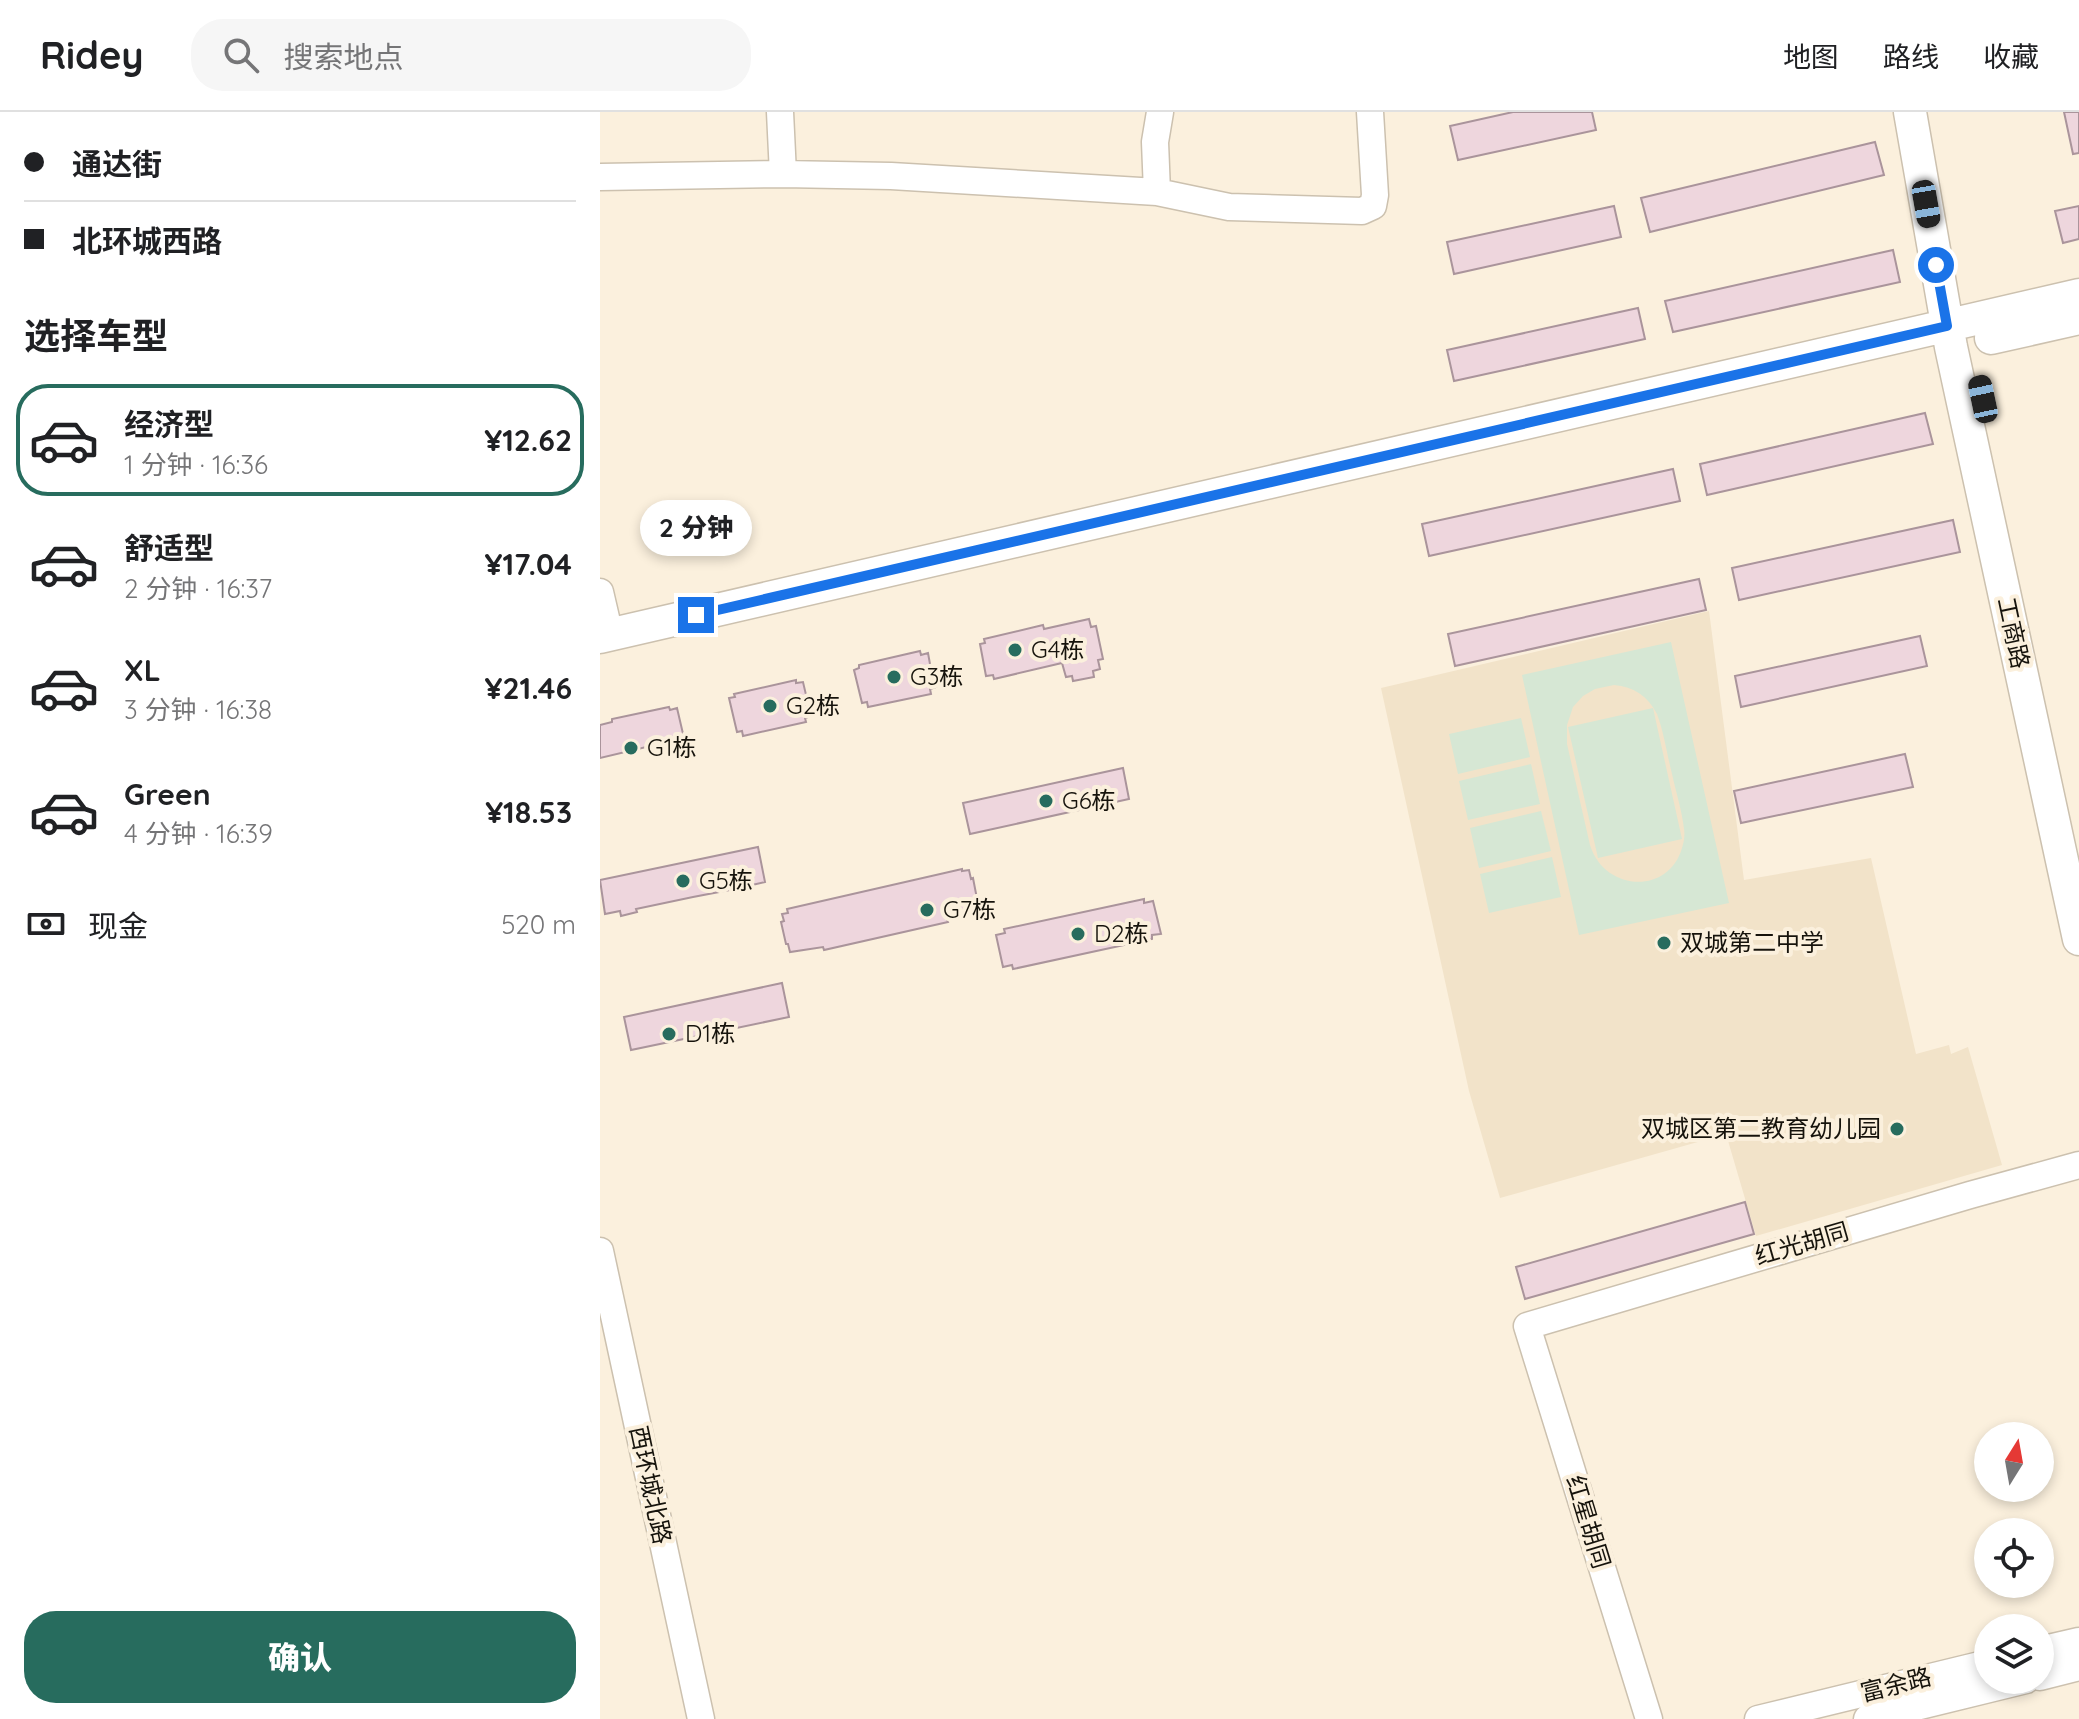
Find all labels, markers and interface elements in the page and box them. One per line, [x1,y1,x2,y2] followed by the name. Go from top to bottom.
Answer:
[191,19,751,91] search box
[40,31,143,79] text: Ridey
[219,33,263,77] icon: search
[283,38,403,76] text: 搜索地点
[1783,39,1839,74] text: 地图
[1883,39,1939,74] text: 路线
[1983,39,2039,74] text: 收藏
[72,145,162,183] text: 通达街
[1910,178,1942,230] car
[72,222,222,260] text: 北环城西路
[1918,247,1954,283] route start
[24,313,168,358] text: 选择车型
[1966,373,2000,425] car
[28,404,100,476] icon: car
[124,405,214,443] text: 经济型
[484,421,572,459] text: ¥12.62
[124,448,268,481] text: 1 分钟 · 16:36
[640,499,752,555] callout: 2 分钟
[659,511,733,544] text: 2 分钟
[28,528,100,600] icon: car
[124,529,214,567] text: 舒适型
[485,545,572,583] text: ¥17.04
[124,572,272,605] text: 2 分钟 · 16:37
[1992,594,2036,671] street label: 工商路
[678,597,714,633] route end
[1031,634,1084,664] place label: G4栋
[1006,641,1024,659] marker: G4栋
[124,651,161,689] text: XL
[28,652,100,724] icon: car
[910,661,963,691] place label: G3栋
[885,668,903,686] marker: G3栋
[485,669,572,707] text: ¥21.46
[786,690,840,720] place label: G2栋
[124,693,272,726] text: 3 分钟 · 16:38
[761,697,779,715] marker: G2栋
[647,732,697,762] place label: G1栋
[622,739,640,757] marker: G1栋
[124,775,211,813] text: Green
[28,776,100,848] icon: car
[1062,785,1116,815] place label: G6栋
[1037,792,1055,810] marker: G6栋
[485,793,572,831] text: ¥18.53
[124,817,273,850] text: 4 分钟 · 16:39
[699,865,753,895] place label: G5栋
[674,872,692,890] marker: G5栋
[943,894,996,924] place label: G7栋
[918,901,936,919] marker: G7栋
[24,902,68,946] icon: cash
[88,907,148,945] text: 现金
[501,908,576,941] text: 520 m
[1094,918,1149,948] place label: D2栋
[1069,925,1087,943] marker: D2栋
[1680,927,1824,957] place label: 双城第二中学
[1655,934,1673,952] marker: 双城第二中学
[685,1018,735,1048] place label: D1栋
[660,1025,678,1043] marker: D1栋
[1641,1113,1881,1143] place label: 双城区第二教育幼儿园
[1888,1120,1906,1138] marker: 双城区第二教育幼儿园
[1751,1215,1852,1271] street label: 红光胡同
[1974,1422,2054,1502] north arrow
[1974,1422,2054,1694] map controls
[624,1423,678,1547] street label: 西环城北路
[1561,1471,1617,1572] street label: 红星胡同
[1974,1518,2054,1598] button: locate
[24,1611,576,1703] button: 确认
[1974,1614,2054,1694] button: layers
[1857,1661,1934,1707] street label: 富余路

